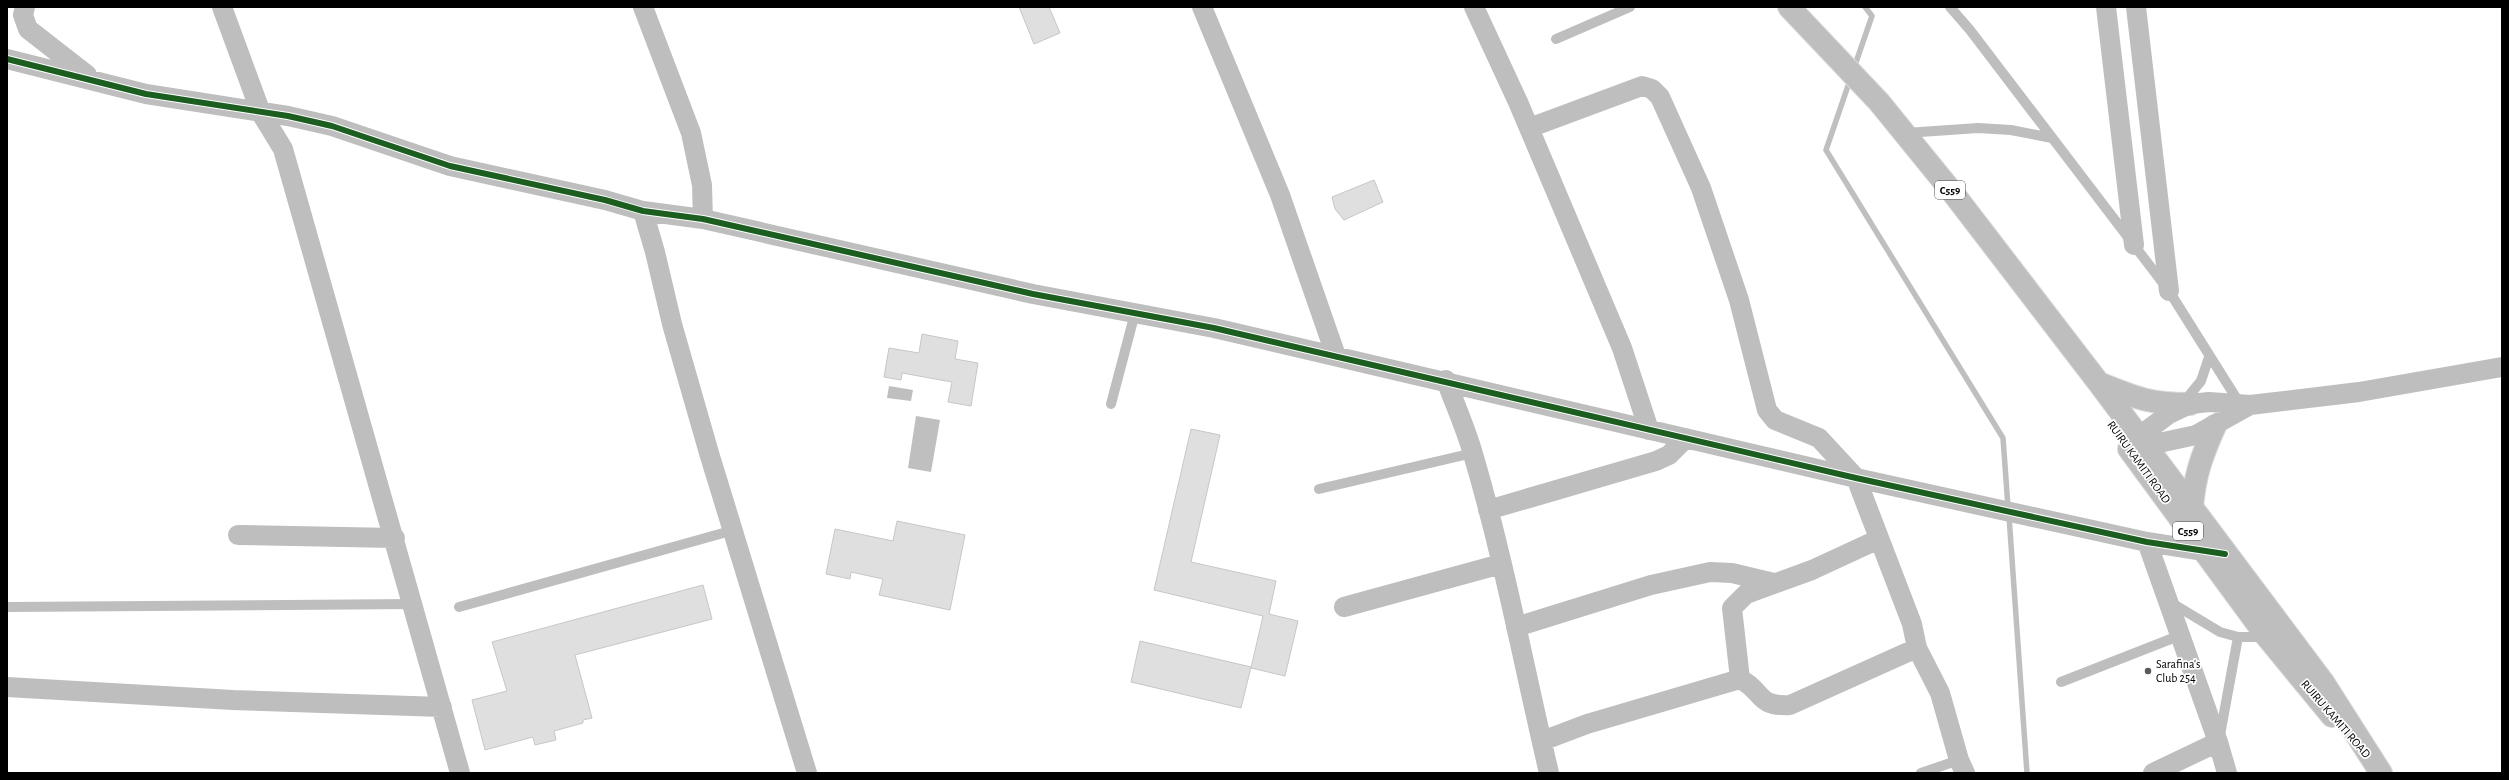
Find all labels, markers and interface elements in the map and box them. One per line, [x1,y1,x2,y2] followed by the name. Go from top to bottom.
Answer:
[1935,181,1965,199] road number: C559
[2105,418,2173,506] street label: RUIRU KAMITI ROAD
[2173,522,2203,540] road number: C559
[2156,658,2201,684] place label: Sarafina's Club 254
[2143,666,2153,676] marker: Sarafina's Club 254
[2299,678,2373,760] street label: RUIRU KAMITI ROAD

